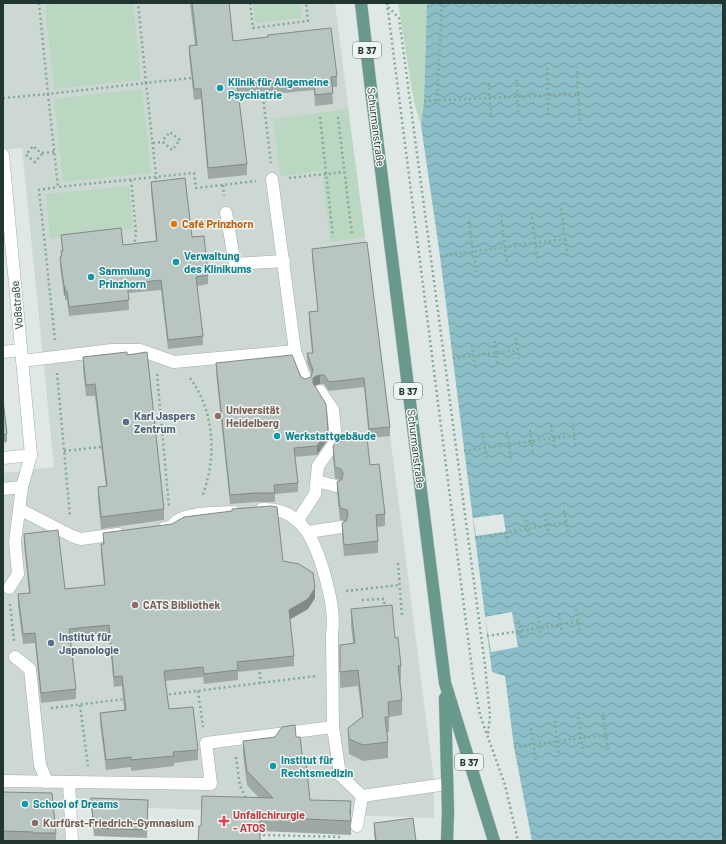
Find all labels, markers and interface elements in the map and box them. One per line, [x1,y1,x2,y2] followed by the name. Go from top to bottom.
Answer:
[353,42,381,58] road number: B 37
[228,75,329,101] place label: Klinik für Allgemeine Psychiatrie
[215,83,225,93] marker: Klinik für Allgemeine Psychiatrie
[365,87,388,167] street label: Schurmanstraße
[182,217,253,230] place label: Café Prinzhorn
[169,219,179,229] marker: Café Prinzhorn
[184,249,252,275] place label: Verwaltung des Klinikums
[171,257,181,267] marker: Verwaltung des Klinikums
[99,264,150,290] place label: Sammlung Prinzhorn
[86,272,96,282] marker: Sammlung Prinzhorn
[8,280,25,330] street label: Voßstraße
[394,383,422,399] road number: B 37
[226,403,280,429] place label: Universität Heidelberg
[134,409,196,435] place label: Karl Jaspers Zentrum
[405,409,428,489] street label: Schurmanstraße
[213,411,223,421] marker: Universität Heidelberg
[121,417,131,427] marker: Karl Jaspers Zentrum
[285,429,376,442] place label: Werkstattgebäude
[272,431,282,441] marker: Werkstattgebäude
[143,598,221,611] place label: CATS Bibliothek
[130,600,140,610] marker: CATS Bibliothek
[59,630,119,656] place label: Institut für Japanologie
[46,638,56,648] marker: Institut für Japanologie
[281,753,353,779] place label: Institut für Rechtsmedizin
[455,754,483,770] road number: B 37
[268,761,278,771] marker: Institut für Rechtsmedizin
[33,797,119,810] place label: School of Dreams
[20,799,30,809] marker: School of Dreams
[233,808,305,834] place label: Unfallchirurgie - ATOS
[218,815,230,827] marker: Unfallchirurgie - ATOS
[43,816,194,829] place label: Kurfürst-Friedrich-Gymnasium
[30,818,40,828] marker: Kurfürst-Friedrich-Gymnasium

